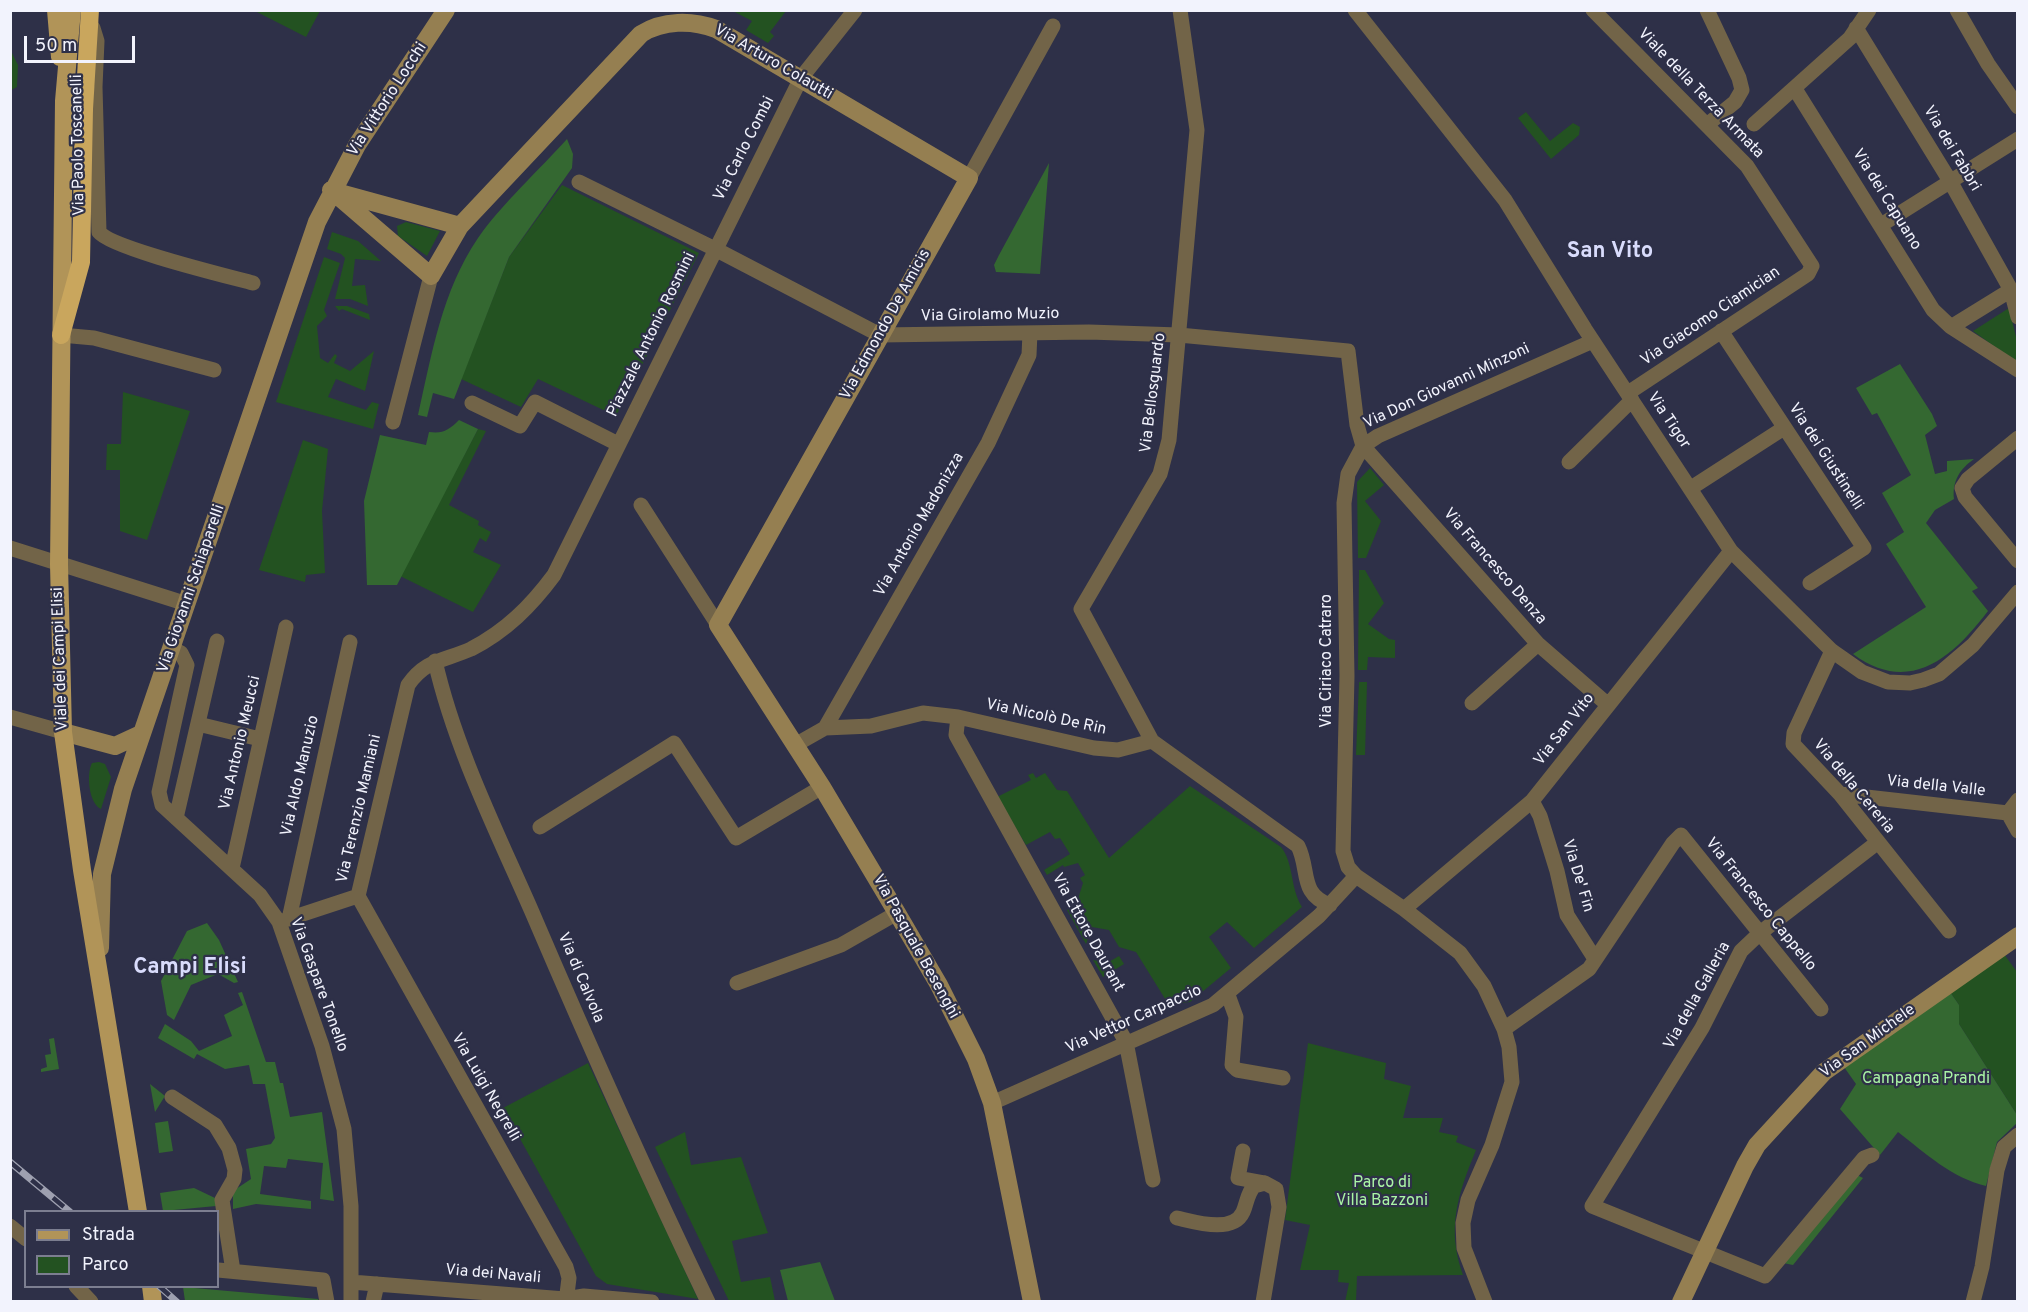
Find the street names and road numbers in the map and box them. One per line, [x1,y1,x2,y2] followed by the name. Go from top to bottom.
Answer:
[710,21,836,105] street label: Via Arturo Colautti
[1633,25,1767,163] street label: Viale della Terza Armata
[344,39,432,161] street label: Via Vittorio Locchi
[68,74,90,216] street label: Via Paolo Toscanelli
[710,94,780,204] street label: Via Carlo Combi
[1918,103,1984,195] street label: Via dei Fabbri
[1847,146,1925,254] street label: Via dei Capuano
[837,246,935,404] street label: Via Edmondo De Amicis
[604,249,700,421] street label: Piazzale Antonio Rosmini
[1638,263,1784,371] street label: Via Giacomo Ciamician
[920,305,1060,327] street label: Via Girolamo Muzio
[1137,332,1171,454] street label: Via Bellosguardo
[1361,340,1533,434] street label: Via Don Giovanni Minzoni
[1642,389,1694,453] street label: Via Tigor
[1783,400,1867,514] street label: Via dei Giustinelli
[871,449,969,601] street label: Via Antonio Madonizza
[154,502,230,676] street label: Via Giovanni Schiaparelli
[1438,505,1550,629] street label: Via Francesco Denza
[49,587,73,731] street label: Viale dei Campi Elisi
[1318,594,1338,728] street label: Via Ciriaco Catraro
[216,674,266,812] street label: Via Antonio Meucci
[1531,690,1599,770] street label: Via San Vito
[984,696,1108,740] street label: Via Nicolò De Rin
[278,714,324,838] street label: Via Aldo Manuzio
[334,733,386,885] street label: Via Terenzio Mamiani
[1808,736,1898,838] street label: Via della Cereria
[1885,772,1987,802] street label: Via della Valle
[1700,834,1820,976] street label: Via Francesco Cappello
[1557,837,1597,915] street label: Via De' Fin
[1047,870,1127,996] street label: Via Ettore Daurant
[867,872,963,1022] street label: Via Pasquale Besenghi
[285,915,351,1055] street label: Via Gaspare Tonello
[552,930,608,1026] street label: Via di Calvola
[1661,939,1735,1053] street label: Via della Galleria
[1063,981,1205,1059] street label: Via Vettor Carpaccio
[1817,1001,1919,1083] street label: Via San Michele
[446,1030,524,1146] street label: Via Luigi Negrelli
[444,1261,542,1289] street label: Via dei Navali

